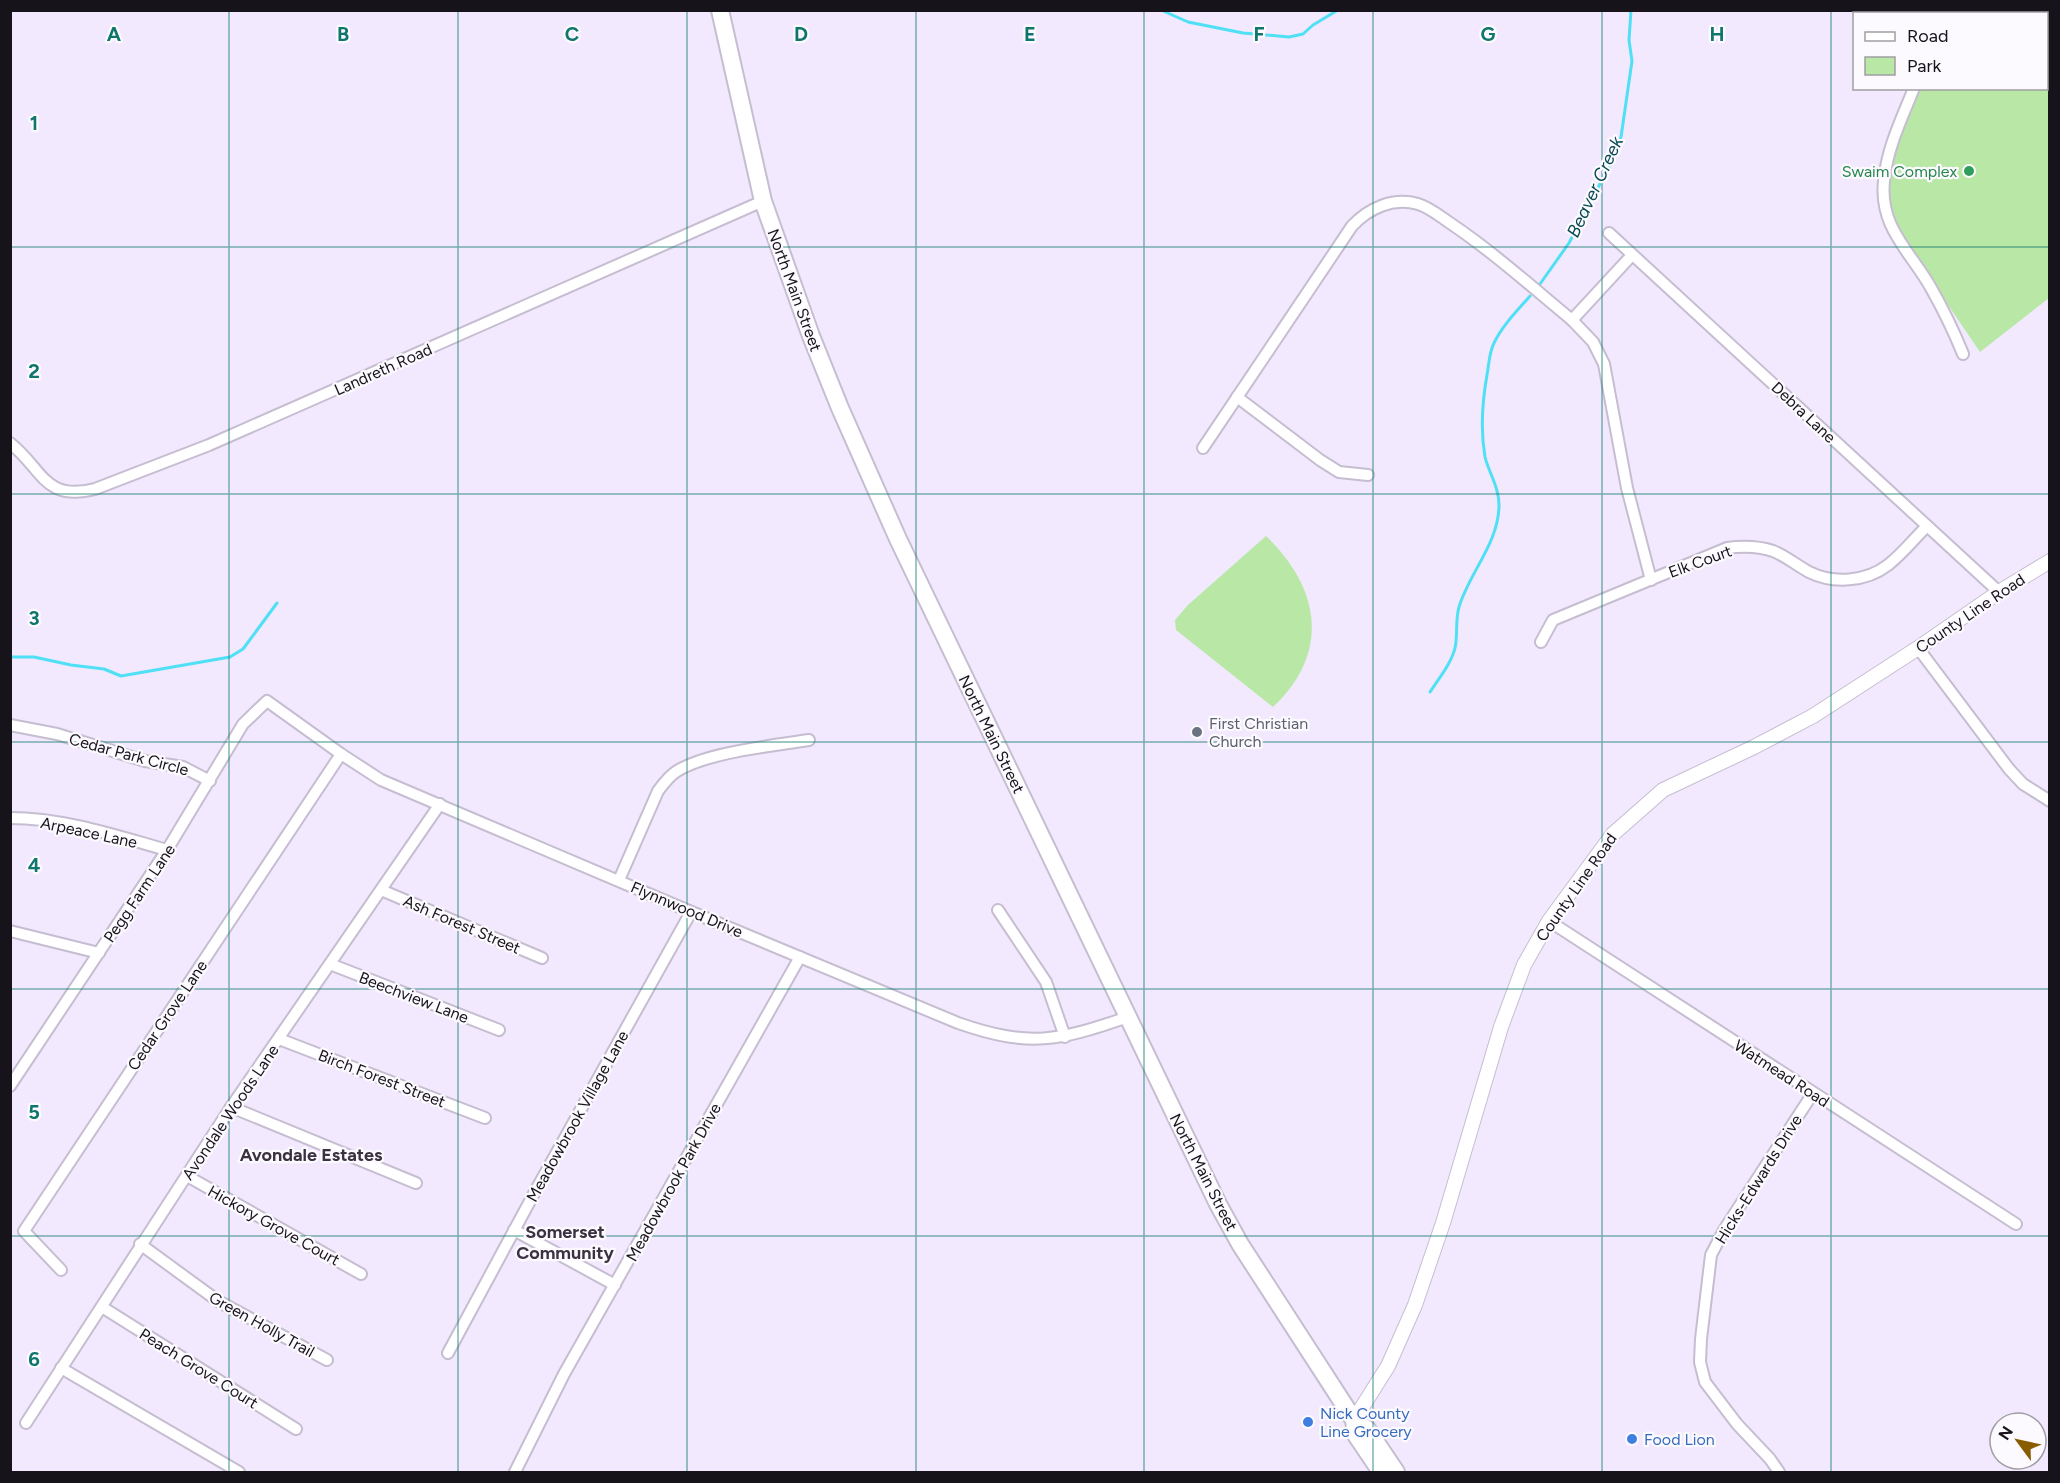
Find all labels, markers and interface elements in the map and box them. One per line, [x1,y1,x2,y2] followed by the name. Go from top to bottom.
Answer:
[1853,12,2048,90] legend
[107,22,122,46] text: A
[337,22,349,46] text: B
[565,22,579,46] text: C
[794,22,808,46] text: D
[1024,22,1036,46] text: E
[1253,22,1265,46] text: F
[1481,22,1496,46] text: G
[1710,22,1725,46] text: H
[1907,25,1948,47] text: Road
[1907,55,1942,77] text: Park
[30,111,38,135] text: 1
[1562,132,1628,241] water label: Beaver Creek
[1842,162,1957,181] place label: Swaim Complex
[1962,164,1976,178] marker: Swaim Complex
[764,226,826,354] street label: North Main Street
[332,339,435,399] street label: Landreth Road
[28,359,40,383] text: 2
[1768,378,1840,447] street label: Debra Lane
[1666,541,1734,582] street label: Elk Court
[1912,570,2028,657] street label: County Line Road
[28,606,40,630] text: 3
[955,672,1028,796] street label: North Main Street
[1209,714,1308,751] place label: First Christian Church
[1190,725,1204,739] marker: First Christian Church
[67,729,191,780] street label: Cedar Park Circle
[39,813,139,852] street label: Arpeace Lane
[1532,830,1621,945] street label: County Line Road
[100,840,179,946] street label: Pegg Farm Lane
[28,853,41,877] text: 4
[628,877,746,942] street label: Flynnwood Drive
[400,891,523,958] street label: Ash Forest Street
[124,956,211,1074] street label: Cedar Grove Lane
[356,968,472,1027] street label: Beechview Lane
[522,1027,633,1205] street label: Meadowbrook Village Lane
[1731,1036,1833,1111] street label: Watmead Road
[178,1041,283,1183] street label: Avondale Woods Lane
[316,1045,448,1111] street label: Birch Forest Street
[28,1100,40,1124] text: 5
[622,1100,725,1265] street label: Meadowbrook Park Drive
[1166,1110,1241,1234] street label: North Main Street
[1711,1111,1806,1247] street label: Hicks-Edwards Drive
[240,1144,383,1166] district label: Avondale Estates
[205,1181,343,1270] street label: Hickory Grove Court
[516,1221,614,1264] district label: Somerset Community
[206,1288,318,1361] street label: Green Holly Trail
[136,1324,262,1413] street label: Peach Grove Court
[28,1347,40,1371] text: 6
[1320,1404,1412,1441] place label: Nick County Line Grocery
[1988,1411,2048,1471] north arrow
[1301,1415,1315,1429] marker: Nick County Line Grocery
[1995,1423,2017,1443] text: N
[1644,1430,1715,1449] place label: Food Lion
[1625,1432,1639,1446] marker: Food Lion

